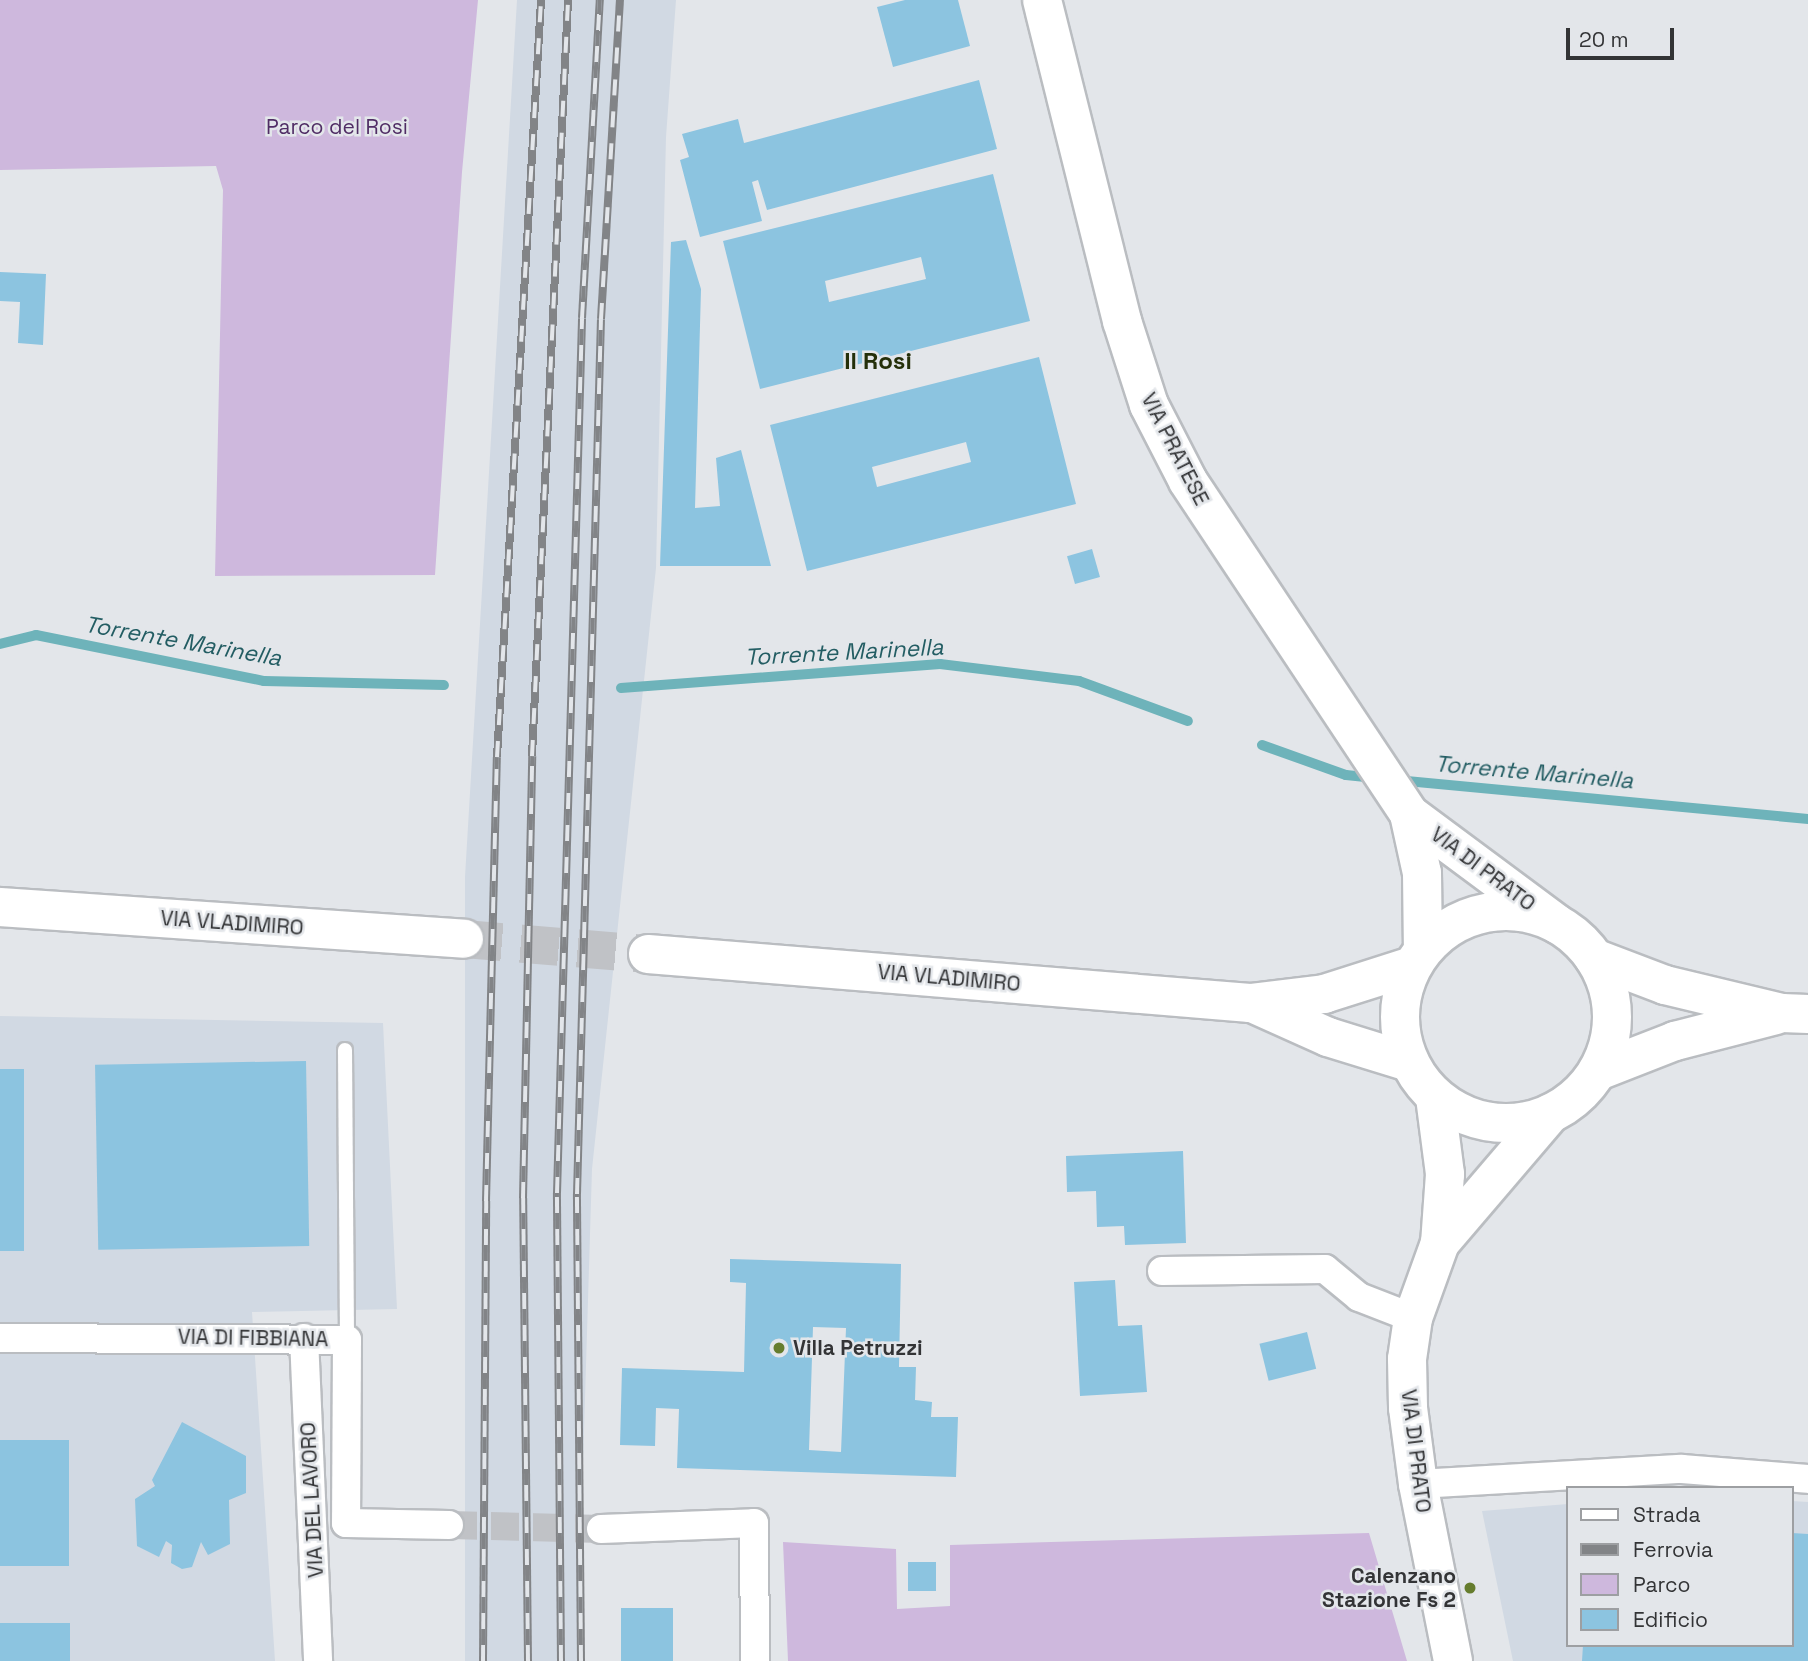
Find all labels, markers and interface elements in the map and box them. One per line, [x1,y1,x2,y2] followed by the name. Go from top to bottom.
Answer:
[1570,14,1678,58] scale bar
[1579,26,1629,53] text: 20 m
[266,114,408,140] park label: Parco del Rosi
[844,347,912,375] district label: Il Rosi
[1136,388,1214,510] street label: VIA PRATESE
[83,610,283,672] water label: Torrente Marinella
[744,633,944,671] water label: Torrente Marinella
[1434,750,1634,794] water label: Torrente Marinella
[1426,821,1540,917] street label: VIA DI PRATO
[159,905,305,941] street label: VIA VLADIMIRO
[876,959,1022,997] street label: VIA VLADIMIRO
[177,1324,329,1352] street label: VIA DI FIBBIANA
[793,1335,923,1361] place label: Villa Petruzzi
[771,1340,787,1356] marker: Villa Petruzzi
[1396,1388,1436,1514] street label: VIA DI PRATO
[295,1421,329,1579] street label: VIA DEL LAVORO
[1566,1486,1794,1647] legend
[1633,1501,1700,1528] text: Strada
[1633,1536,1713,1563] text: Ferrovia
[1322,1563,1456,1613] place label: Calenzano Stazione Fs 2
[1633,1571,1691,1598] text: Parco
[1462,1580,1478,1596] marker: Calenzano Stazione Fs 2
[1633,1606,1708,1633] text: Edificio

